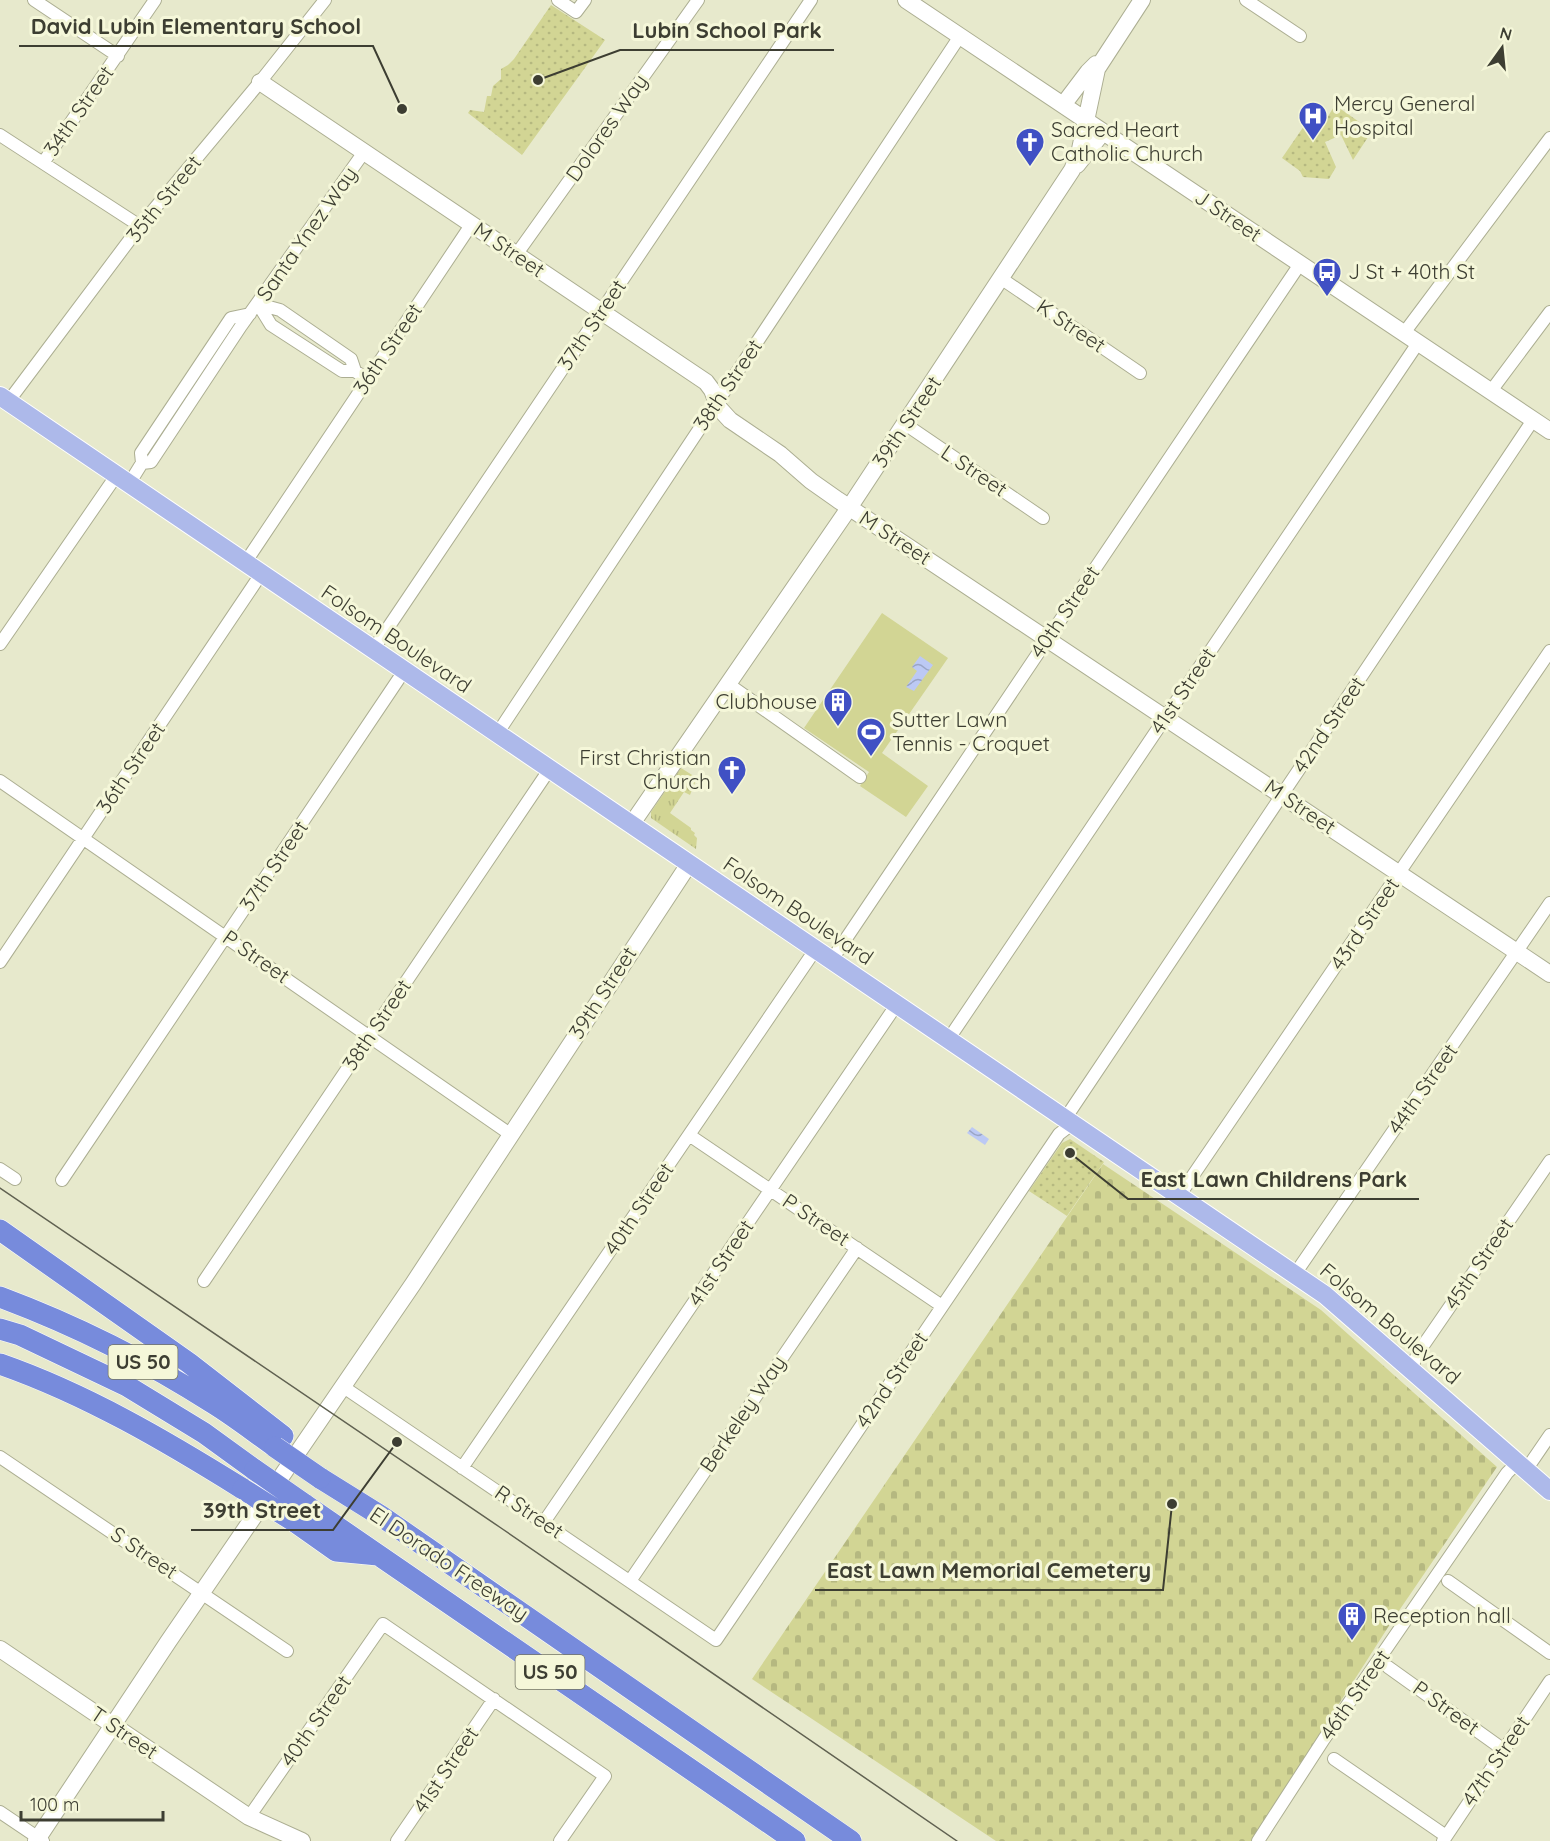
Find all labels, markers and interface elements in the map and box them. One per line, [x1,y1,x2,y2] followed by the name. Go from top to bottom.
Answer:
[19,6,373,46] callout: David Lubin Elementary School
[620,10,834,50] callout: Lubin School Park
[31,12,361,40] text: David Lubin Elementary School
[632,16,822,44] text: Lubin School Park
[1472,18,1532,78] north arrow
[1498,22,1514,45] text: N
[38,60,119,161] street label: 34th Street
[560,69,653,186] street label: Dolores Way
[1334,90,1475,140] place label: Mercy General Hospital
[1297,100,1329,142] hospital icon: Mercy General Hospital
[1051,116,1203,166] place label: Sacred Heart Catholic Church
[1014,126,1046,168] church icon: Sacred Heart Catholic Church
[120,150,206,247] street label: 35th Street
[250,161,362,306] street label: Santa Ynez Way
[1190,183,1267,247] street label: J Street
[469,216,550,282] street label: M Street
[1311,256,1343,298] bus stop icon: J St + 40th St
[1348,258,1475,284] place label: J St + 40th St
[551,274,631,375] street label: 37th Street
[1032,293,1111,358] street label: K Street
[347,298,427,399] street label: 36th Street
[687,334,767,435] street label: 38th Street
[866,371,946,472] street label: 39th Street
[936,439,1013,502] street label: L Street
[855,504,936,570] street label: M Street
[1024,560,1105,663] street label: 40th Street
[317,578,476,698] street label: Folsom Boulevard
[1144,642,1221,739] street label: 41st Street
[1286,671,1370,778] street label: 42nd Street
[822,686,854,728] building icon: Clubhouse
[716,688,817,714] place label: Clubhouse
[892,706,1050,756] place label: Sutter Lawn Tennis - Croquet
[855,716,887,758] sports icon: Sutter Lawn Tennis - Croquet
[90,717,170,818] street label: 36th Street
[579,744,711,794] place label: First Christian Church
[716,754,748,796] church icon: First Christian Church
[1260,773,1341,839] street label: M Street
[233,815,313,916] street label: 37th Street
[719,850,878,970] street label: Folsom Boulevard
[1324,872,1404,974] street label: 43rd Street
[218,924,295,989] street label: P Street
[563,941,642,1044] street label: 39th Street
[336,974,416,1075] street label: 38th Street
[1382,1038,1463,1139] street label: 44th Street
[598,1157,679,1260] street label: 40th Street
[1128,1159,1419,1199] callout: East Lawn Childrens Park
[1141,1165,1407,1193] text: East Lawn Childrens Park
[778,1187,855,1251] street label: P Street
[1438,1213,1518,1314] street label: 45th Street
[682,1214,759,1311] street label: 41st Street
[1315,1257,1466,1390] street label: Folsom Boulevard
[849,1326,933,1433] street label: 42nd Street
[108,1345,178,1379] road number: US 50
[694,1350,791,1477] street label: Berkeley Way
[490,1479,569,1544] street label: R Street
[191,1490,333,1530] callout: 39th Street
[203,1496,321,1524] text: 39th Street
[365,1500,534,1626] street label: El Dorado Freeway
[106,1520,183,1584] street label: S Street
[815,1550,1163,1590] callout: East Lawn Memorial Cemetery
[827,1556,1151,1584] text: East Lawn Memorial Cemetery
[1336,1600,1368,1642] building icon: Reception hall
[1373,1602,1511,1628] place label: Reception hall
[1314,1644,1395,1745] street label: 46th Street
[516,1655,584,1689] road number: US 50
[274,1670,356,1771] street label: 40th Street
[1408,1674,1485,1740] street label: P Street
[86,1700,163,1764] street label: T Street
[1455,1710,1535,1811] street label: 47th Street
[407,1721,484,1818] street label: 41st Street
[21,1784,164,1822] scale bar
[30,1793,79,1816] text: 100 m

